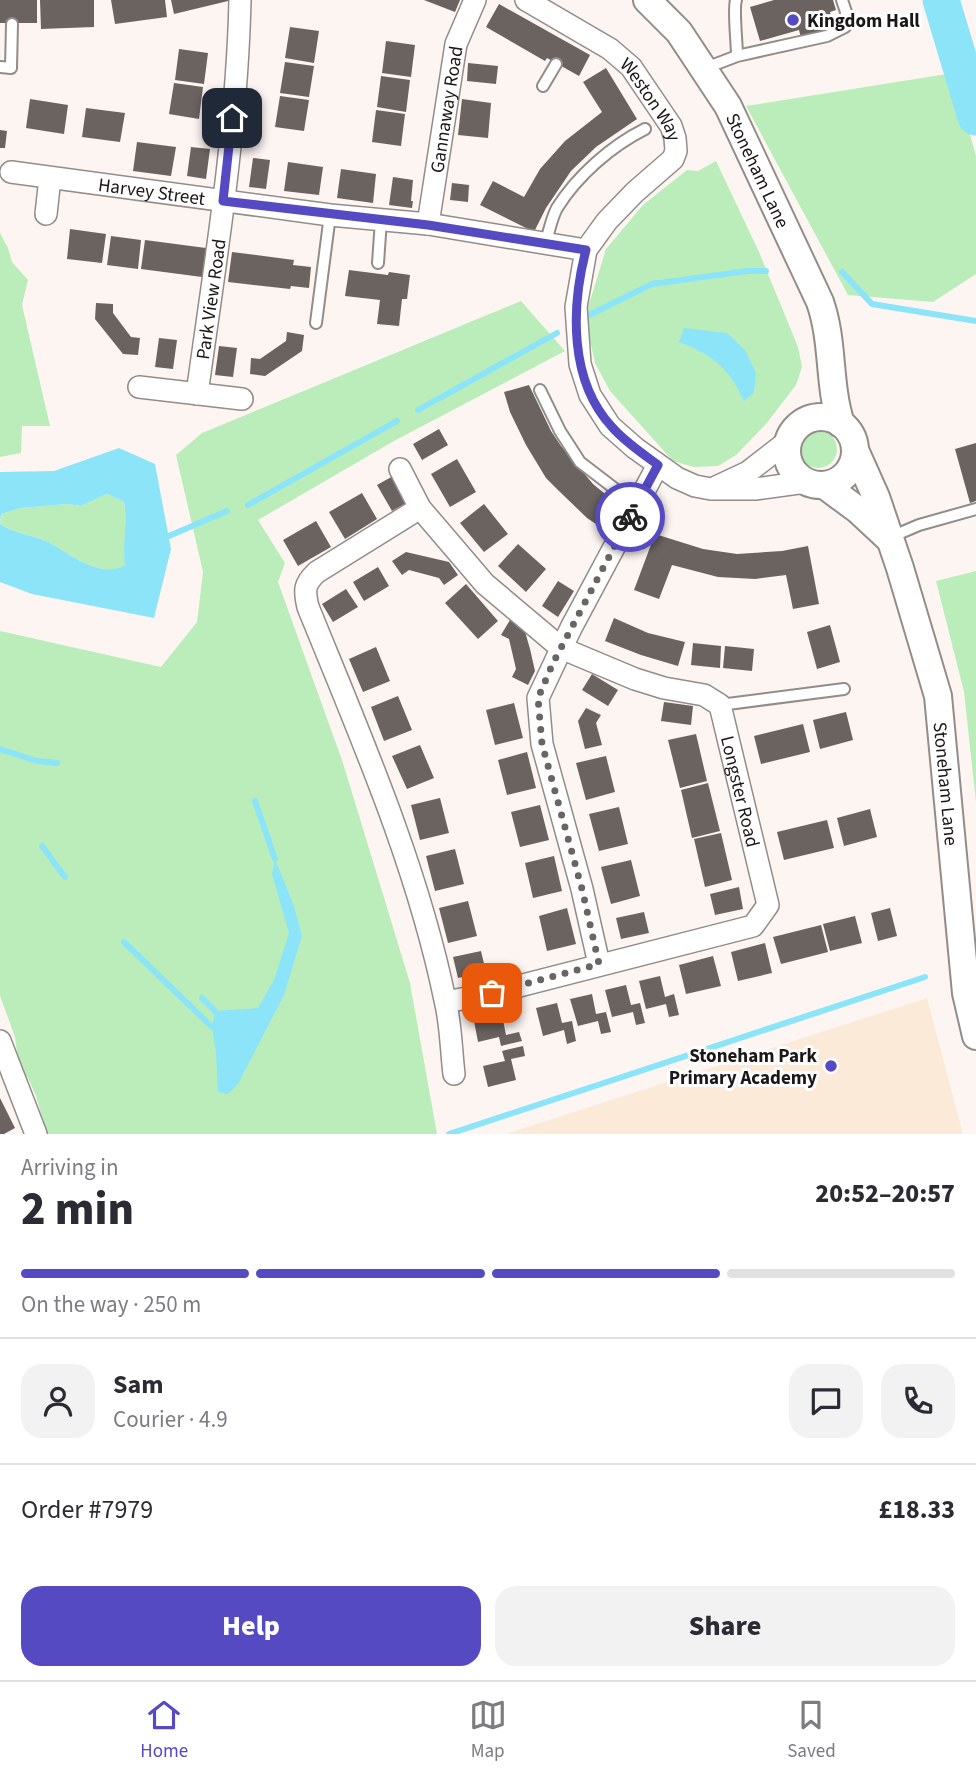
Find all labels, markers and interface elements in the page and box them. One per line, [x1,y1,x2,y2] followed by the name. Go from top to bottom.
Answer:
[807,8,920,35] place label: Kingdom Hall
[785,12,801,28] marker: Kingdom Hall
[424,44,471,175] street label: Gannaway Road
[614,52,687,145] street label: Weston Way
[202,88,262,148] pin
[213,99,251,137] icon: home
[718,109,795,233] street label: Stoneham Lane
[96,172,207,213] street label: Harvey Street
[190,237,234,361] street label: Park View Road
[595,482,665,552] courier
[611,498,649,536] icon: bike
[926,721,964,847] street label: Stoneham Lane
[713,733,766,850] street label: Longster Road
[462,963,522,1023] pin
[473,974,511,1012] icon: bag
[669,1043,818,1092] place label: Stoneham Park Primary Academy
[823,1058,839,1074] marker: Stoneham Park Primary Academy
[21,1151,119,1184] text: Arriving in
[815,1175,955,1212] text: 20:52–20:57
[21,1177,134,1242] text: 2 min
[21,1288,201,1321] text: On the way · 250 m
[21,1364,95,1438] button: person
[789,1364,863,1438] button: chat
[881,1364,955,1438] button: phone
[113,1366,163,1403] text: Sam
[113,1403,228,1436] text: Courier · 4.9
[21,1491,153,1528] text: Order #7979
[879,1491,955,1528] text: £18.33
[21,1586,481,1666] button: Help
[495,1586,955,1666] button: Share
[140,1696,188,1765] tab: Home
[469,1696,507,1765] tab: Map
[787,1696,836,1765] tab: Saved

